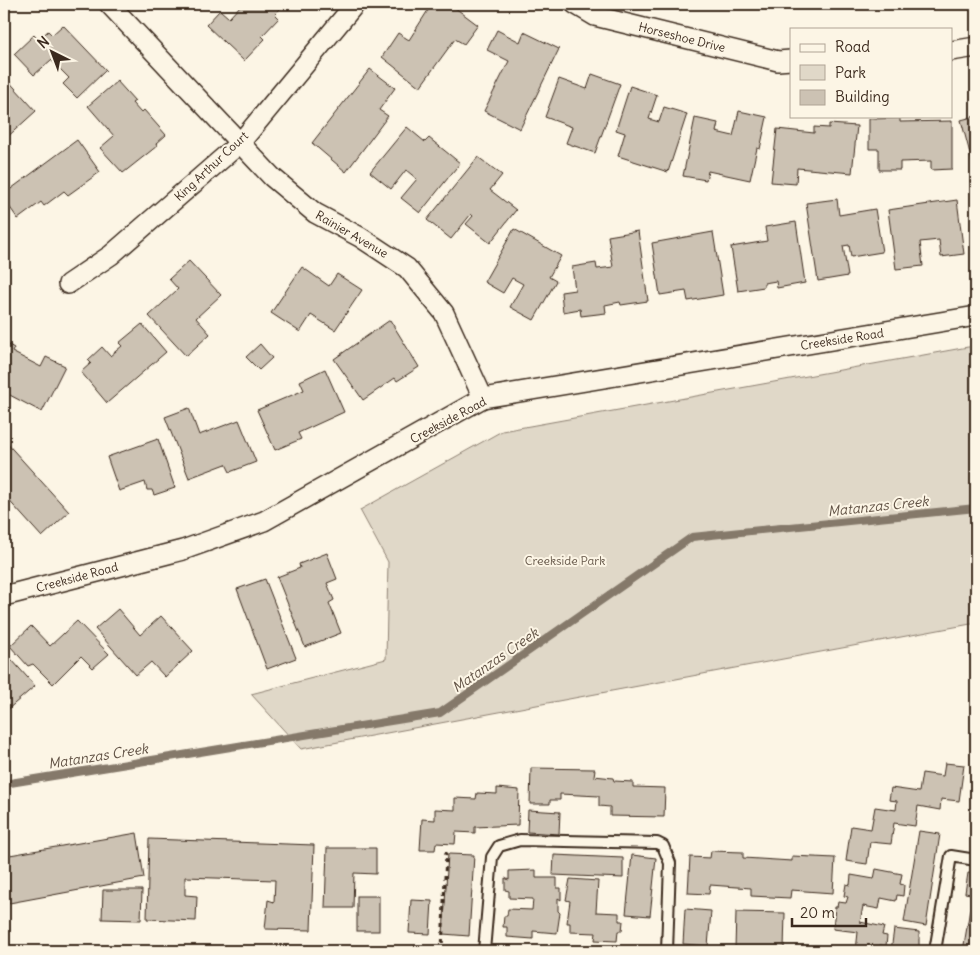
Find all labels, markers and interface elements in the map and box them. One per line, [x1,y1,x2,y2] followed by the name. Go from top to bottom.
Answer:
[637,19,727,55] street label: Horseshoe Drive
[28,28,78,78] north arrow
[790,28,952,118] legend
[34,32,53,52] text: N
[835,37,870,56] text: Road
[835,63,866,82] text: Park
[835,87,890,106] text: Building
[171,128,251,204] street label: King Arthur Court
[313,207,391,261] street label: Rainier Avenue
[799,325,885,353] street label: Creekside Road
[407,394,489,446] street label: Creekside Road
[827,492,930,520] water label: Matanzas Creek
[525,553,605,568] park label: Creekside Park
[34,559,120,595] street label: Creekside Road
[448,623,542,696] water label: Matanzas Creek
[47,739,150,773] water label: Matanzas Creek
[792,895,866,927] scale bar
[800,903,835,922] text: 20 m

